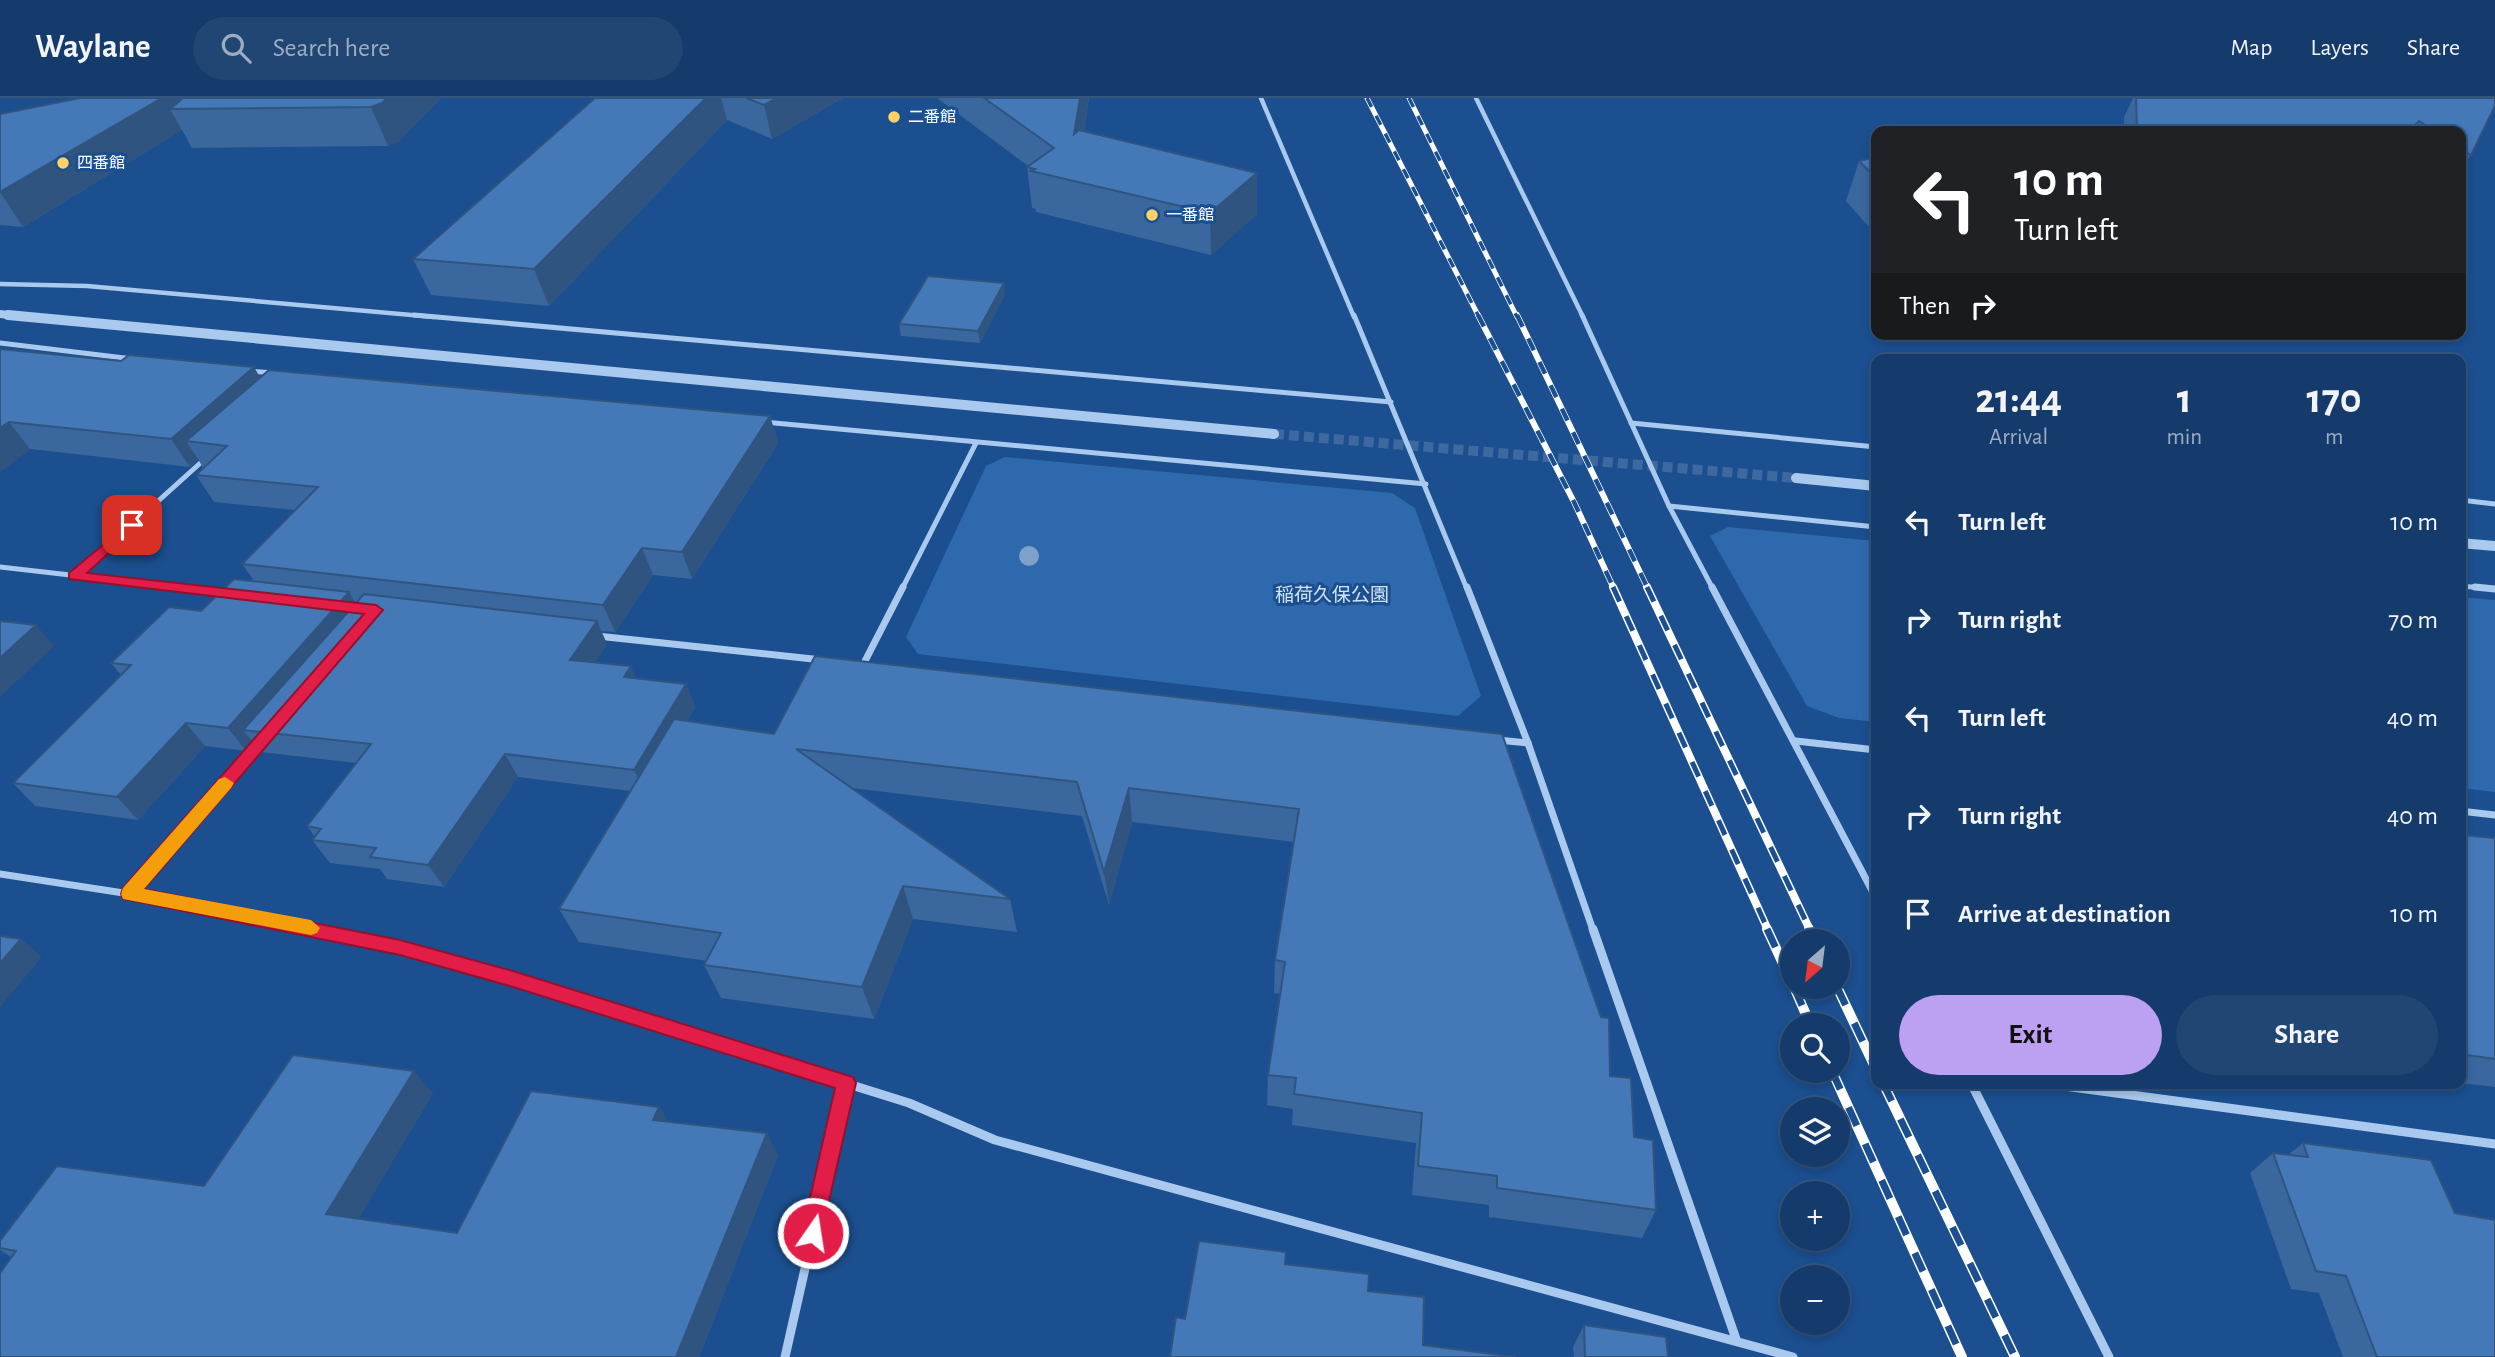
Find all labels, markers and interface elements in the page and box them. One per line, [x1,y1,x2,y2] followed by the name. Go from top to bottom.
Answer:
[193,17,683,80] search box
[217,29,255,67] icon: search
[35,31,151,64] text: Waylane
[273,35,390,61] text: Search here
[2230,36,2272,60] text: Map
[2310,36,2369,60] text: Layers
[2407,36,2460,60] text: Share
[908,108,956,125] place label: 二番館
[886,109,902,125] marker: 二番館
[77,154,125,171] place label: 四番館
[1899,154,1990,245] icon: left
[55,155,71,171] marker: 四番館
[2014,156,2104,205] text: 10 m
[1166,206,1214,223] place label: 一番館
[1144,207,1160,223] marker: 一番館
[2014,214,2118,246] text: Turn left
[1964,287,2002,325] icon: right
[1899,293,1950,319] text: Then
[1975,378,2062,420] text: 21:44
[2177,378,2192,420] text: 1
[2307,378,2362,420] text: 170
[1989,426,2048,449] text: Arrival
[2166,426,2202,449] text: min
[2325,426,2343,449] text: m
[102,495,162,555] pin
[1899,503,1937,541] icon: left
[113,506,151,544] icon: arrive
[1958,509,2046,535] text: Turn left
[2390,509,2438,535] text: 10 m
[1275,584,1389,605] park label: 稲荷久保公園
[1899,601,1937,639] icon: right
[1958,607,2061,633] text: Turn right
[2388,607,2438,633] text: 70 m
[1899,699,1937,737] icon: left
[1958,705,2046,731] text: Turn left
[2387,705,2438,731] text: 40 m
[1899,797,1937,835] icon: right
[1958,803,2061,829] text: Turn right
[2387,803,2438,829] text: 40 m
[1899,895,1937,933] icon: arrive
[1958,901,2171,927] text: Arrive at destination
[2390,901,2438,927] text: 10 m
[1780,929,1850,999] north arrow
[1780,929,1850,1335] map controls
[1899,995,2162,1075] button: Exit
[2176,995,2438,1075] button: Share
[1780,1013,1850,1083] button: search
[1780,1097,1850,1167] button: layers
[1780,1181,1850,1251] button: +
[776,1196,850,1270] position arrow
[1780,1265,1850,1335] button: −

